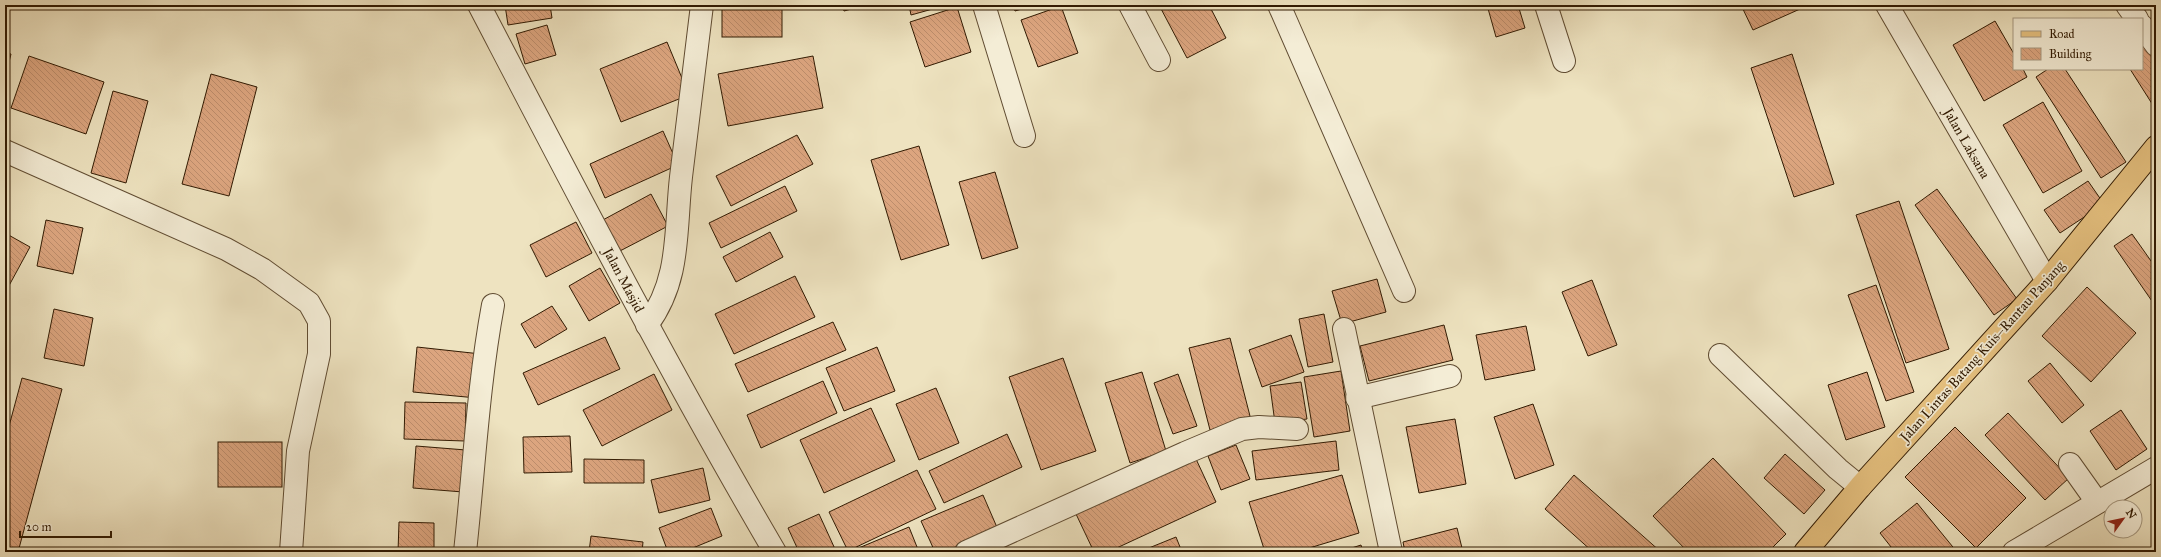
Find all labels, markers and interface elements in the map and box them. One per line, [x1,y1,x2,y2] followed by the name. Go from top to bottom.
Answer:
[2013,18,2143,70] legend
[2049,27,2075,41] text: Road
[2049,47,2092,62] text: Building
[1938,103,1994,182] street label: Jalan Laksana
[598,243,648,316] street label: Jalan Masjid
[1895,257,2069,448] street label: Jalan Lintas Batang Kuis–Rantau Panjang
[2103,499,2143,539] north arrow
[2123,506,2139,522] text: N
[20,513,111,539] scale bar
[26,520,52,534] text: 20 m

